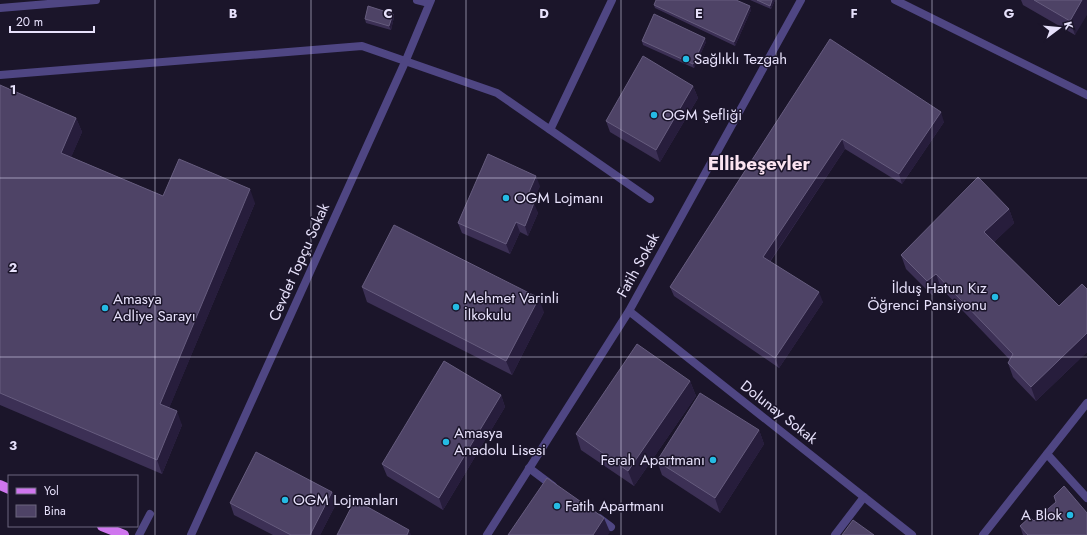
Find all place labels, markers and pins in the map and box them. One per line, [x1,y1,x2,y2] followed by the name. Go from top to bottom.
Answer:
[694,48,787,70] place label: Sağlıklı Tezgah
[681,54,691,64] marker: Sağlıklı Tezgah
[662,104,742,126] place label: OGM Şefliği
[649,110,659,120] marker: OGM Şefliği
[514,187,604,209] place label: OGM Lojmanı
[501,193,511,203] marker: OGM Lojmanı
[867,277,987,316] place label: İlduş Hatun Kız Öğrenci Pansiyonu
[464,287,559,326] place label: Mehmet Varinli İlkokulu
[113,288,196,327] place label: Amasya Adliye Sarayı
[990,292,1000,302] marker: İlduş Hatun Kız Öğrenci Pansiyonu
[451,302,461,312] marker: Mehmet Varinli İlkokulu
[100,303,110,313] marker: Amasya Adliye Sarayı
[454,422,546,461] place label: Amasya Anadolu Lisesi
[441,437,451,447] marker: Amasya Anadolu Lisesi
[600,449,705,471] place label: Ferah Apartmanı
[708,455,718,465] marker: Ferah Apartmanı
[293,489,398,511] place label: OGM Lojmanları
[280,495,290,505] marker: OGM Lojmanları
[565,495,664,517] place label: Fatih Apartmanı
[552,501,562,511] marker: Fatih Apartmanı
[1021,504,1062,526] place label: A Blok
[1065,510,1075,520] marker: A Blok

